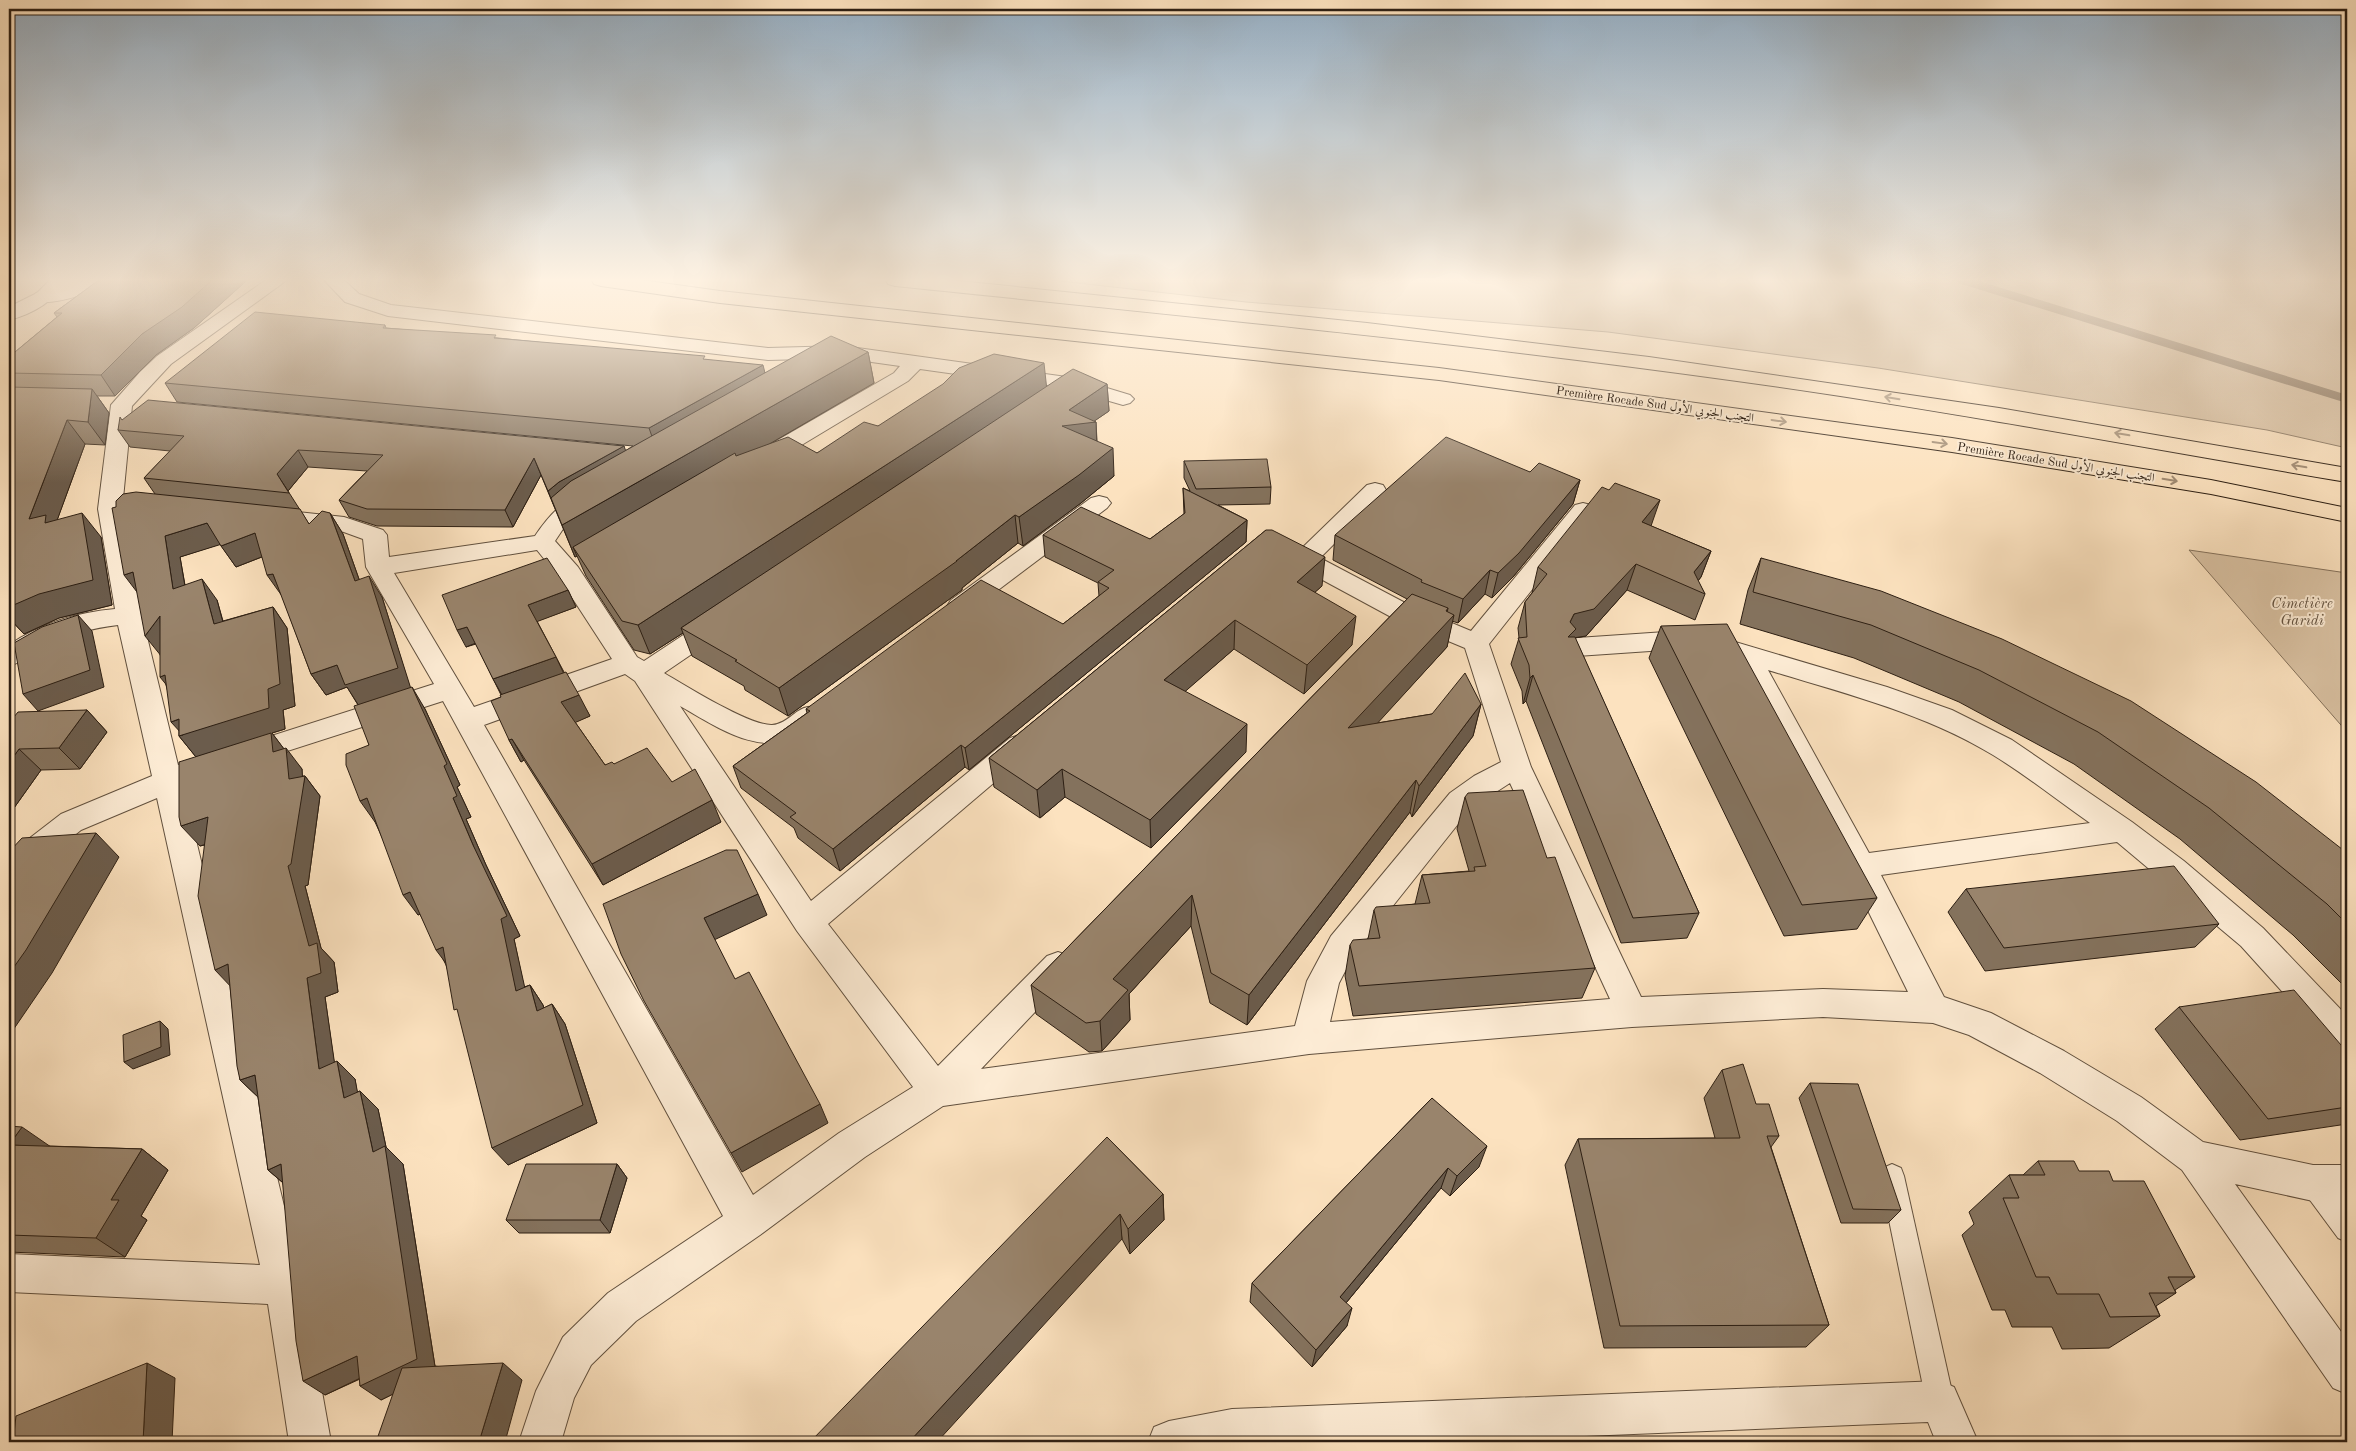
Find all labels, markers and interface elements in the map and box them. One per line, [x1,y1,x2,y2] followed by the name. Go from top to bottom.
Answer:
[1555,381,1755,428] street label: Première Rocade Sud التجنب الجنوبي الأول
[1885,392,1901,402] one-way arrow
[1771,416,1787,426] one-way arrow
[2115,429,2131,438] one-way arrow
[1956,437,2156,488] street label: Première Rocade Sud التجنب الجنوبي الأول
[1932,438,1948,448] one-way arrow
[2292,461,2308,470] one-way arrow
[2161,476,2177,486] one-way arrow
[2271,597,2333,629] park label: Cimetière Garidi

